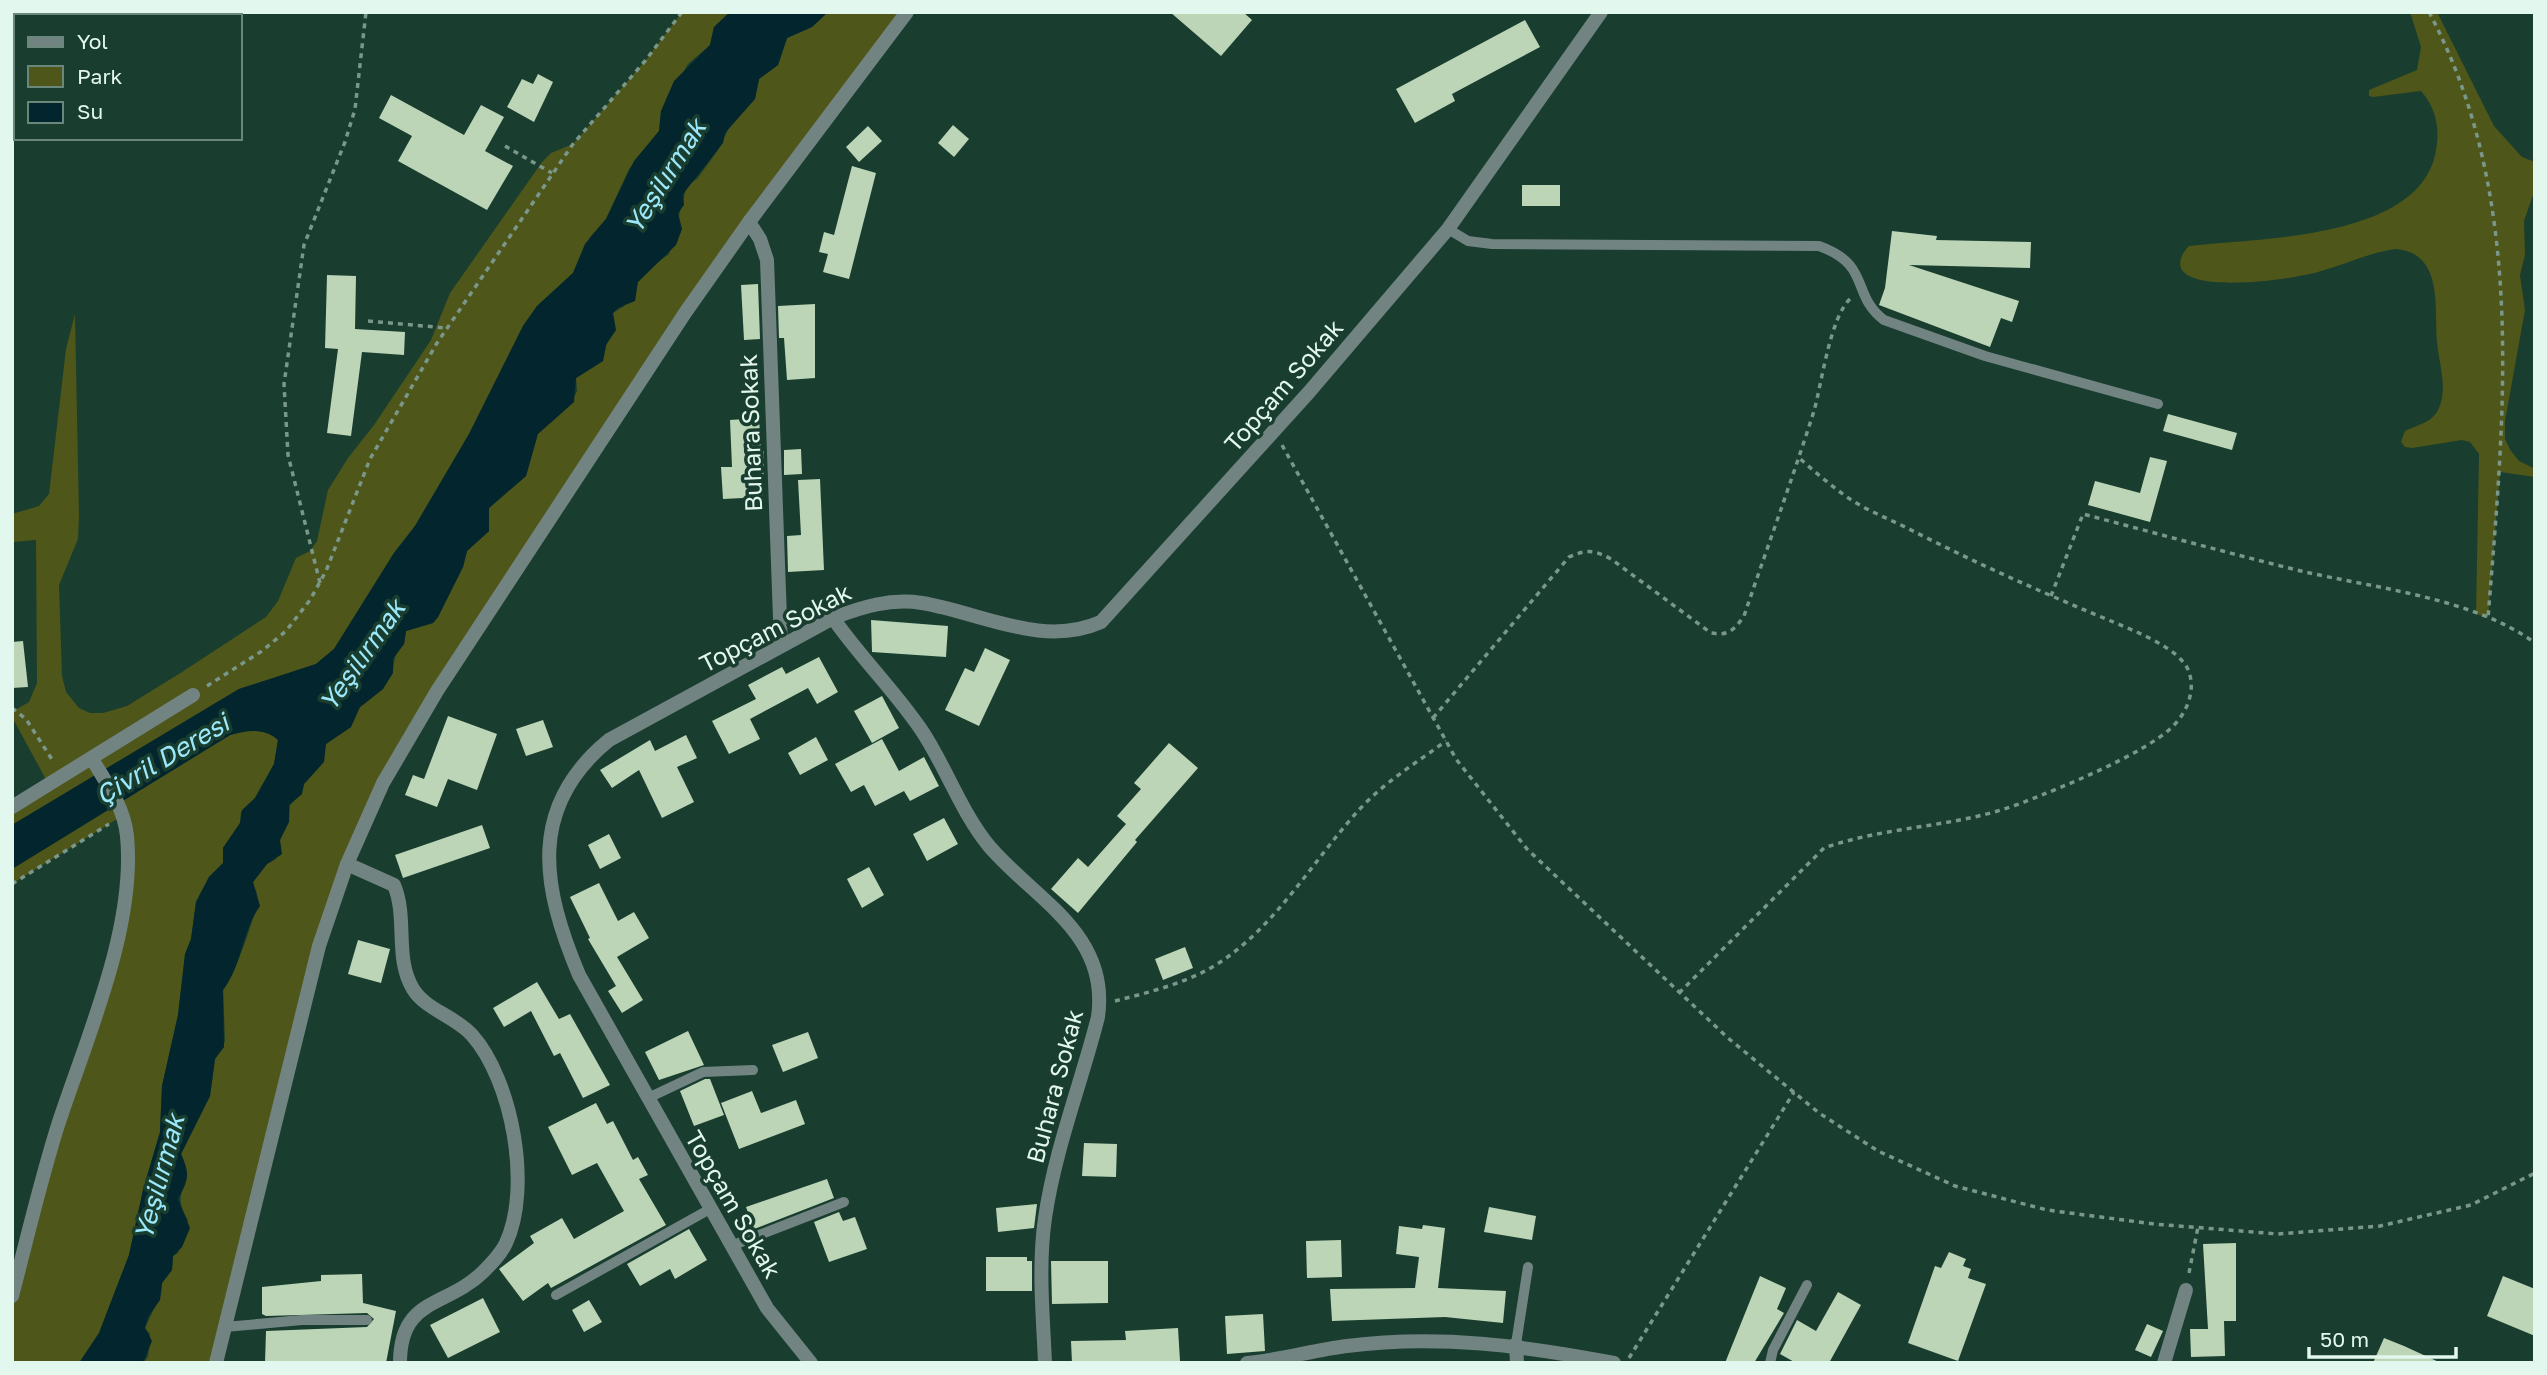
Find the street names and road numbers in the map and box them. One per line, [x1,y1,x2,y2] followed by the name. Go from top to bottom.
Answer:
[1218,313,1348,457] street label: Topçam Sokak
[733,354,767,512] street label: Buhara Sokak
[694,576,856,678] street label: Topçam Sokak
[1020,1006,1088,1166] street label: Buhara Sokak
[680,1125,788,1283] street label: Topçam Sokak

